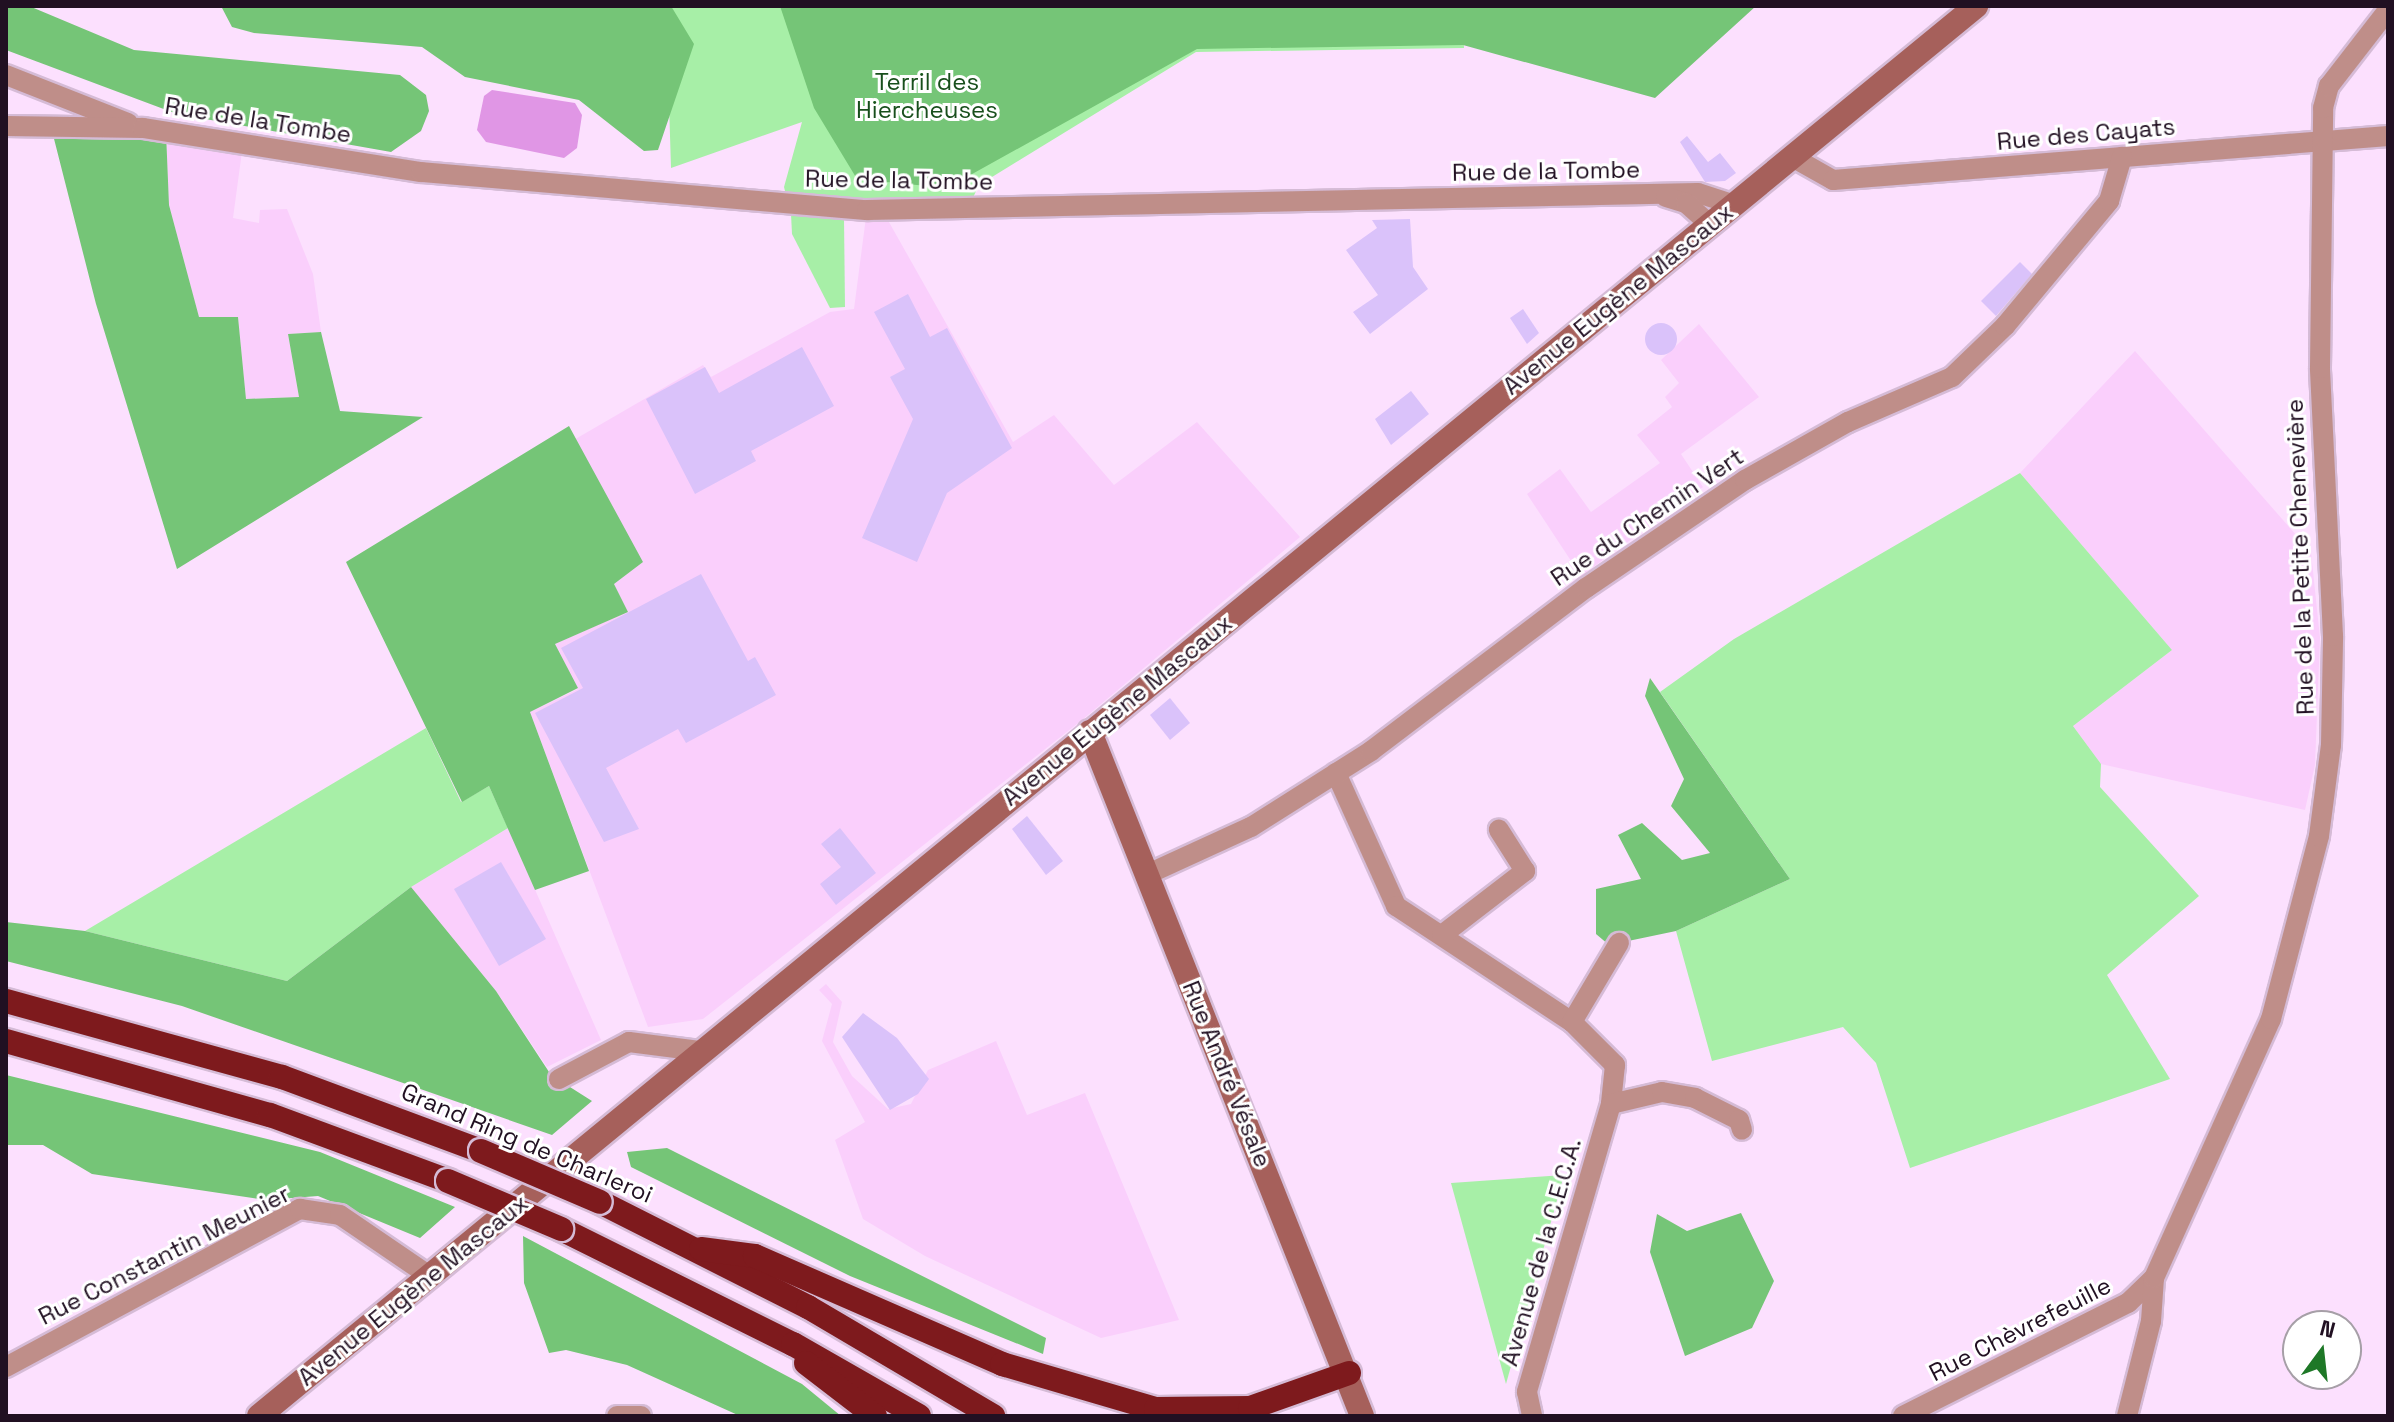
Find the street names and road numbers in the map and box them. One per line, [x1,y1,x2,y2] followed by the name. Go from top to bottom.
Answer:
[163,91,353,149] street label: Rue de la Tombe
[1996,112,2176,156] street label: Rue des Cayats
[1451,155,1641,187] street label: Rue de la Tombe
[804,164,994,196] street label: Rue de la Tombe
[1497,197,1739,401] street label: Avenue Eugène Mascaux
[2280,399,2320,715] street label: Rue de la Petite Chenevière
[1545,442,1749,592] street label: Rue du Chemin Vert
[996,608,1238,812] street label: Avenue Eugène Mascaux
[1176,976,1278,1172] street label: Rue André Vésale
[397,1077,657,1209] street label: Grand Ring de Charleroi
[1495,1135,1587,1369] street label: Avenue de la C.E.C.A.
[34,1179,294,1331] street label: Rue Constantin Meunier
[292,1188,534,1392] street label: Avenue Eugène Mascaux
[1924,1271,2116,1387] street label: Rue Chèvrefeuille

